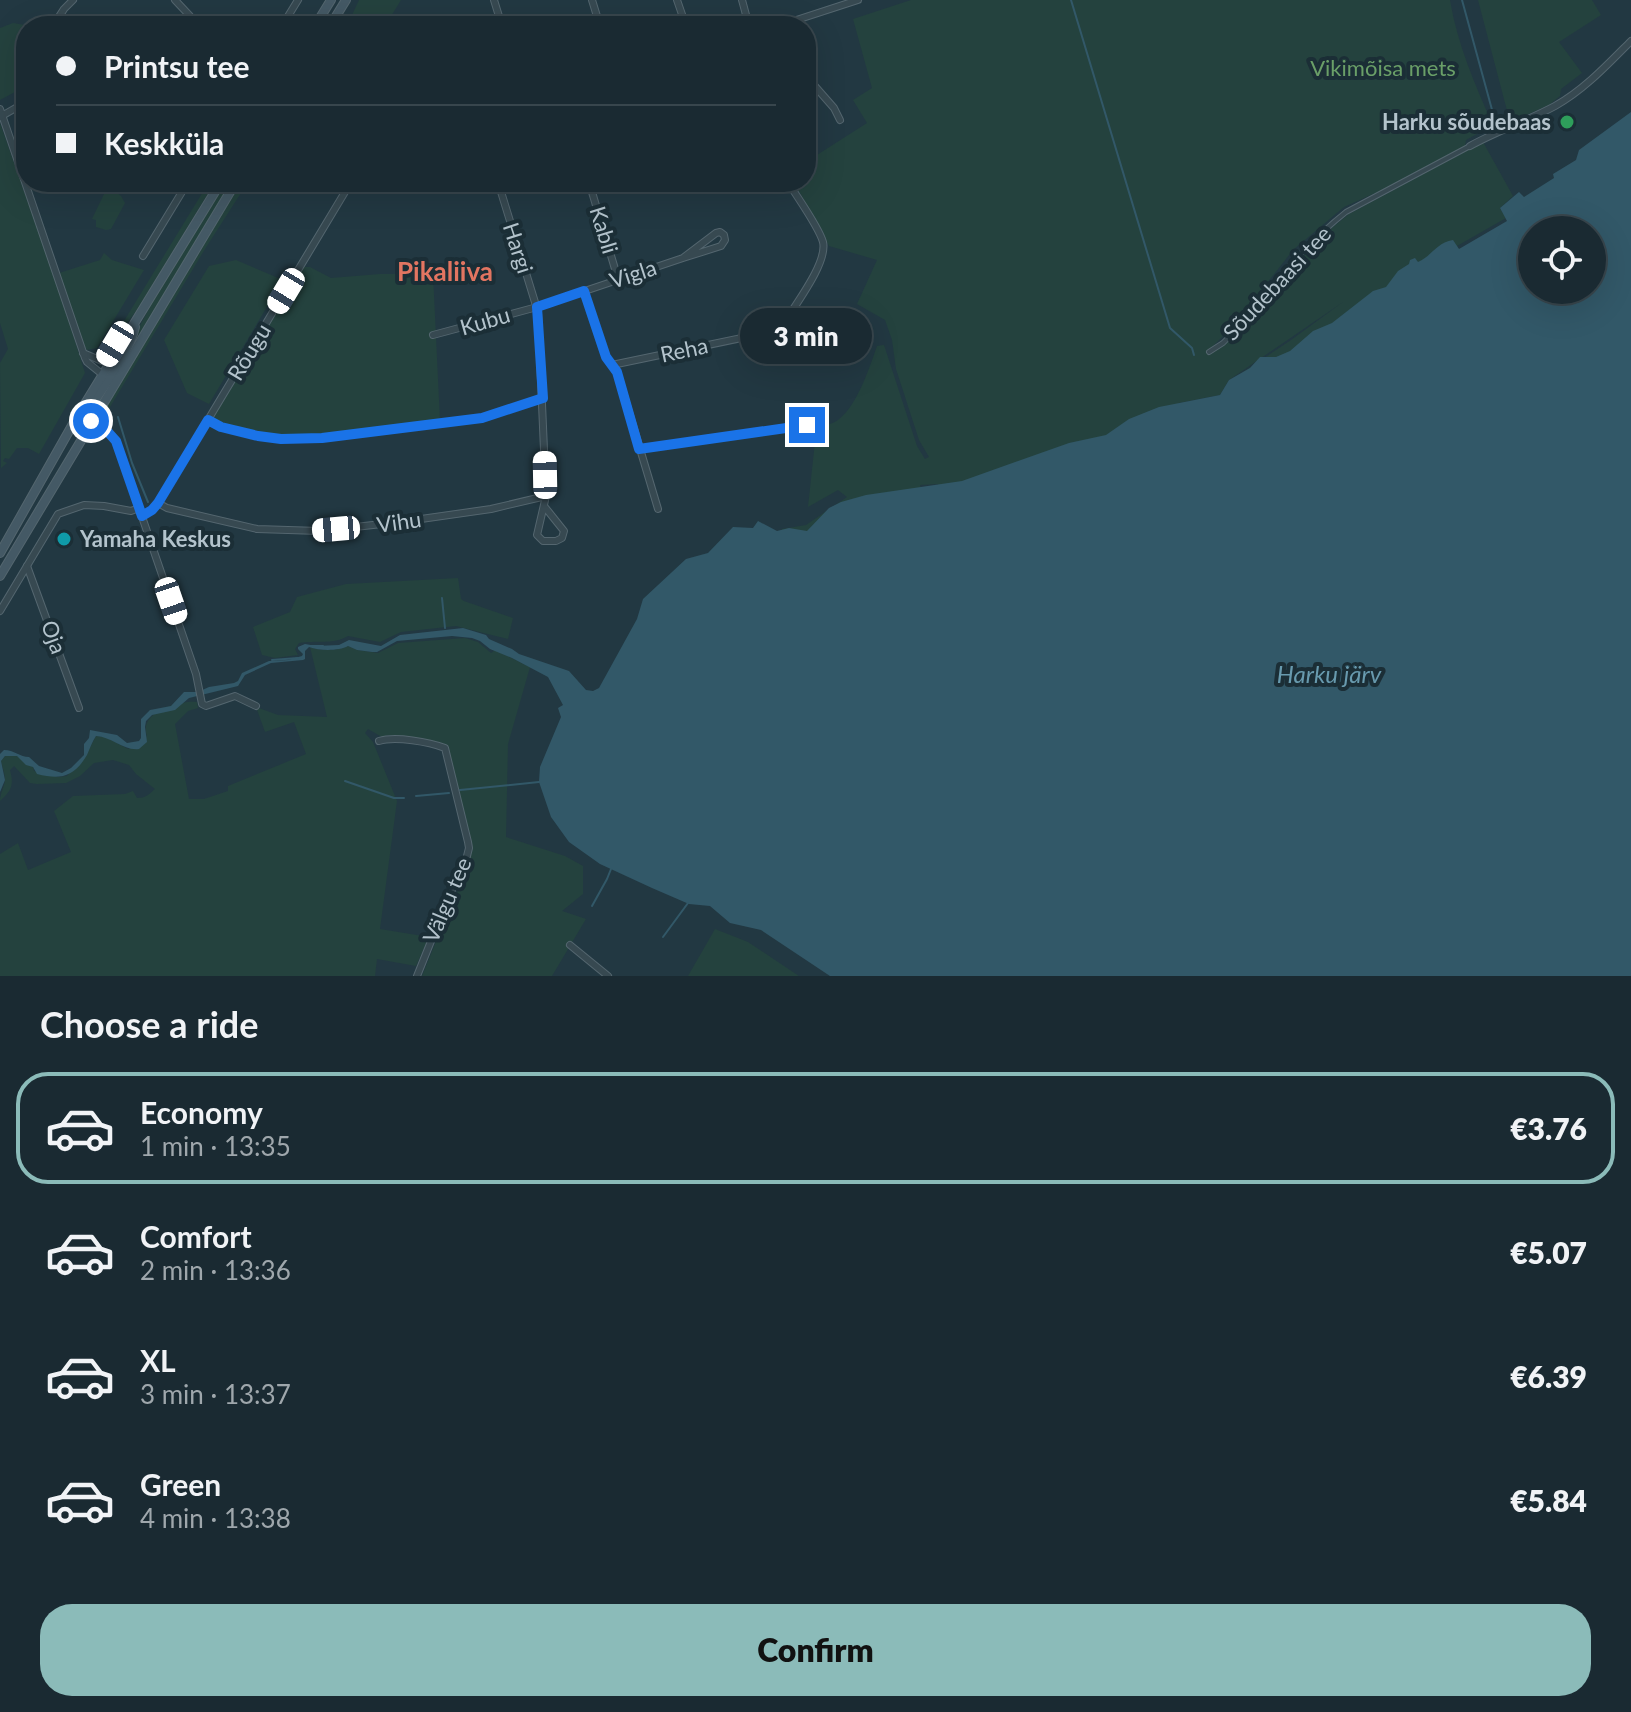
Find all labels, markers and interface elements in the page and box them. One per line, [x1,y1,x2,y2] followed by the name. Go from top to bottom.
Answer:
[104,48,250,84] text: Printsu tee
[1310,54,1456,81] park label: Vikimõisa mets
[1382,108,1551,135] place label: Harku sõudebaas
[1558,113,1576,131] marker: Harku sõudebaas
[104,125,224,161] text: Keskküla
[585,203,624,257] street label: Kabli
[1518,216,1606,304] map controls
[1518,216,1606,304] button: locate
[498,219,539,277] street label: Hargi
[1217,220,1336,345] street label: Sõudebaasi tee
[606,253,660,294] street label: Vigla
[397,255,493,287] district label: Pikaliiva
[263,264,309,318] car
[457,301,513,341] street label: Kubu
[741,309,873,365] callout: 3 min
[92,317,138,371] car
[221,318,276,385] street label: Rõugu
[774,320,838,352] text: 3 min
[658,331,710,368] street label: Reha
[73,403,109,439] route start
[789,407,825,443] route end
[533,451,557,499] car
[375,505,423,538] street label: Vihu
[311,515,361,543] car
[79,525,231,552] place label: Yamaha Keskus
[55,530,73,548] marker: Yamaha Keskus
[152,574,190,628] car
[36,616,73,657] street label: Oja
[1277,659,1382,688] water label: Harku järv
[417,853,477,947] street label: Välgu tee
[40,1002,259,1046] text: Choose a ride
[44,1092,116,1164] icon: car
[140,1094,263,1130] text: Economy
[1510,1110,1587,1146] text: €3.76
[140,1130,291,1162] text: 1 min · 13:35
[44,1216,116,1288] icon: car
[140,1218,252,1254] text: Comfort
[1510,1234,1587,1270] text: €5.07
[140,1254,291,1286] text: 2 min · 13:36
[44,1340,116,1412] icon: car
[140,1342,176,1378] text: XL
[1510,1358,1587,1394] text: €6.39
[140,1378,291,1410] text: 3 min · 13:37
[44,1464,116,1536] icon: car
[140,1466,221,1502] text: Green
[1510,1482,1587,1518] text: €5.84
[140,1502,291,1534] text: 4 min · 13:38
[40,1604,1591,1696] button: Confirm

